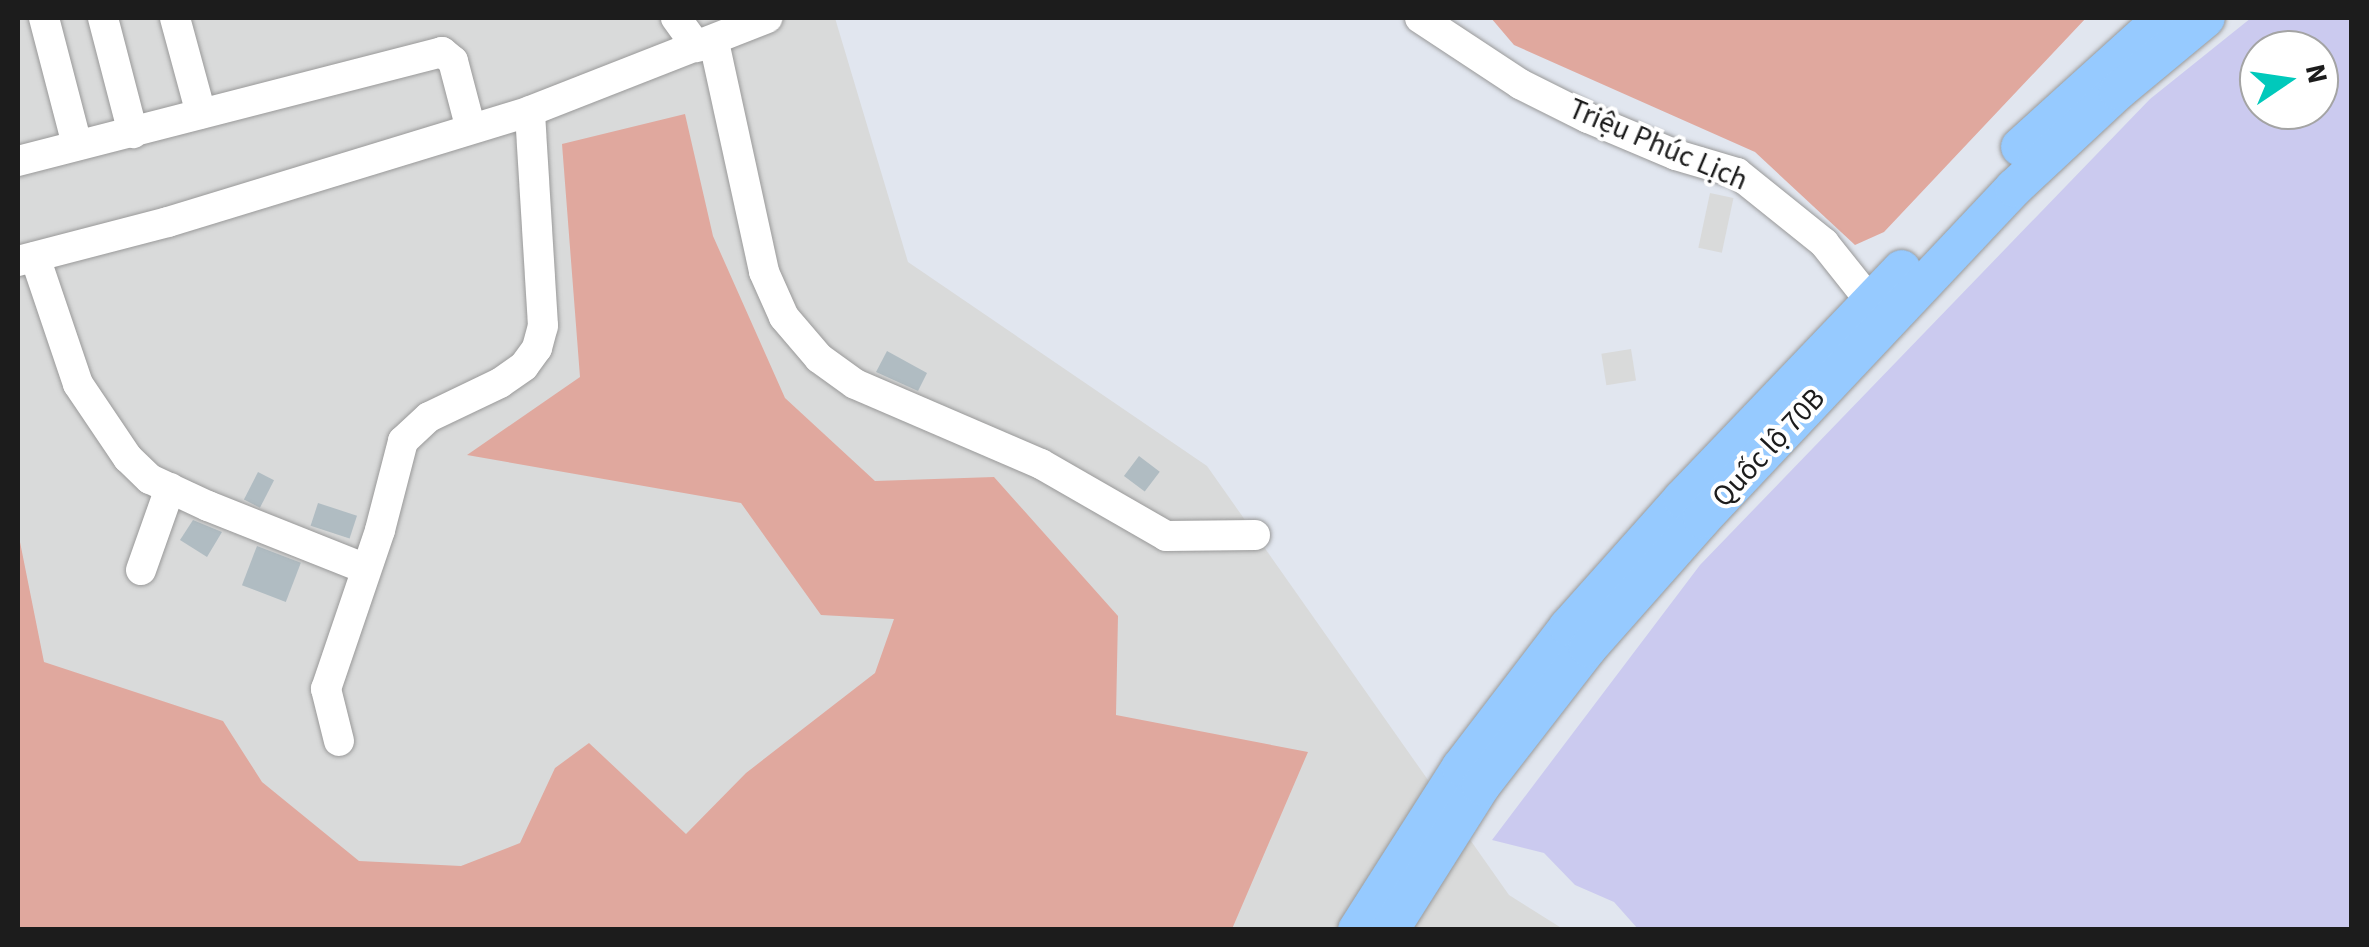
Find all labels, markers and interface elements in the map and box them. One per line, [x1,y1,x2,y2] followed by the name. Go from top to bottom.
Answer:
[2239,30,2339,130] north arrow
[2295,60,2338,87] text: N
[1563,91,1753,199] street label: Triệu Phúc Lịch
[1705,381,1833,515] street label: Quốc lộ 70B

